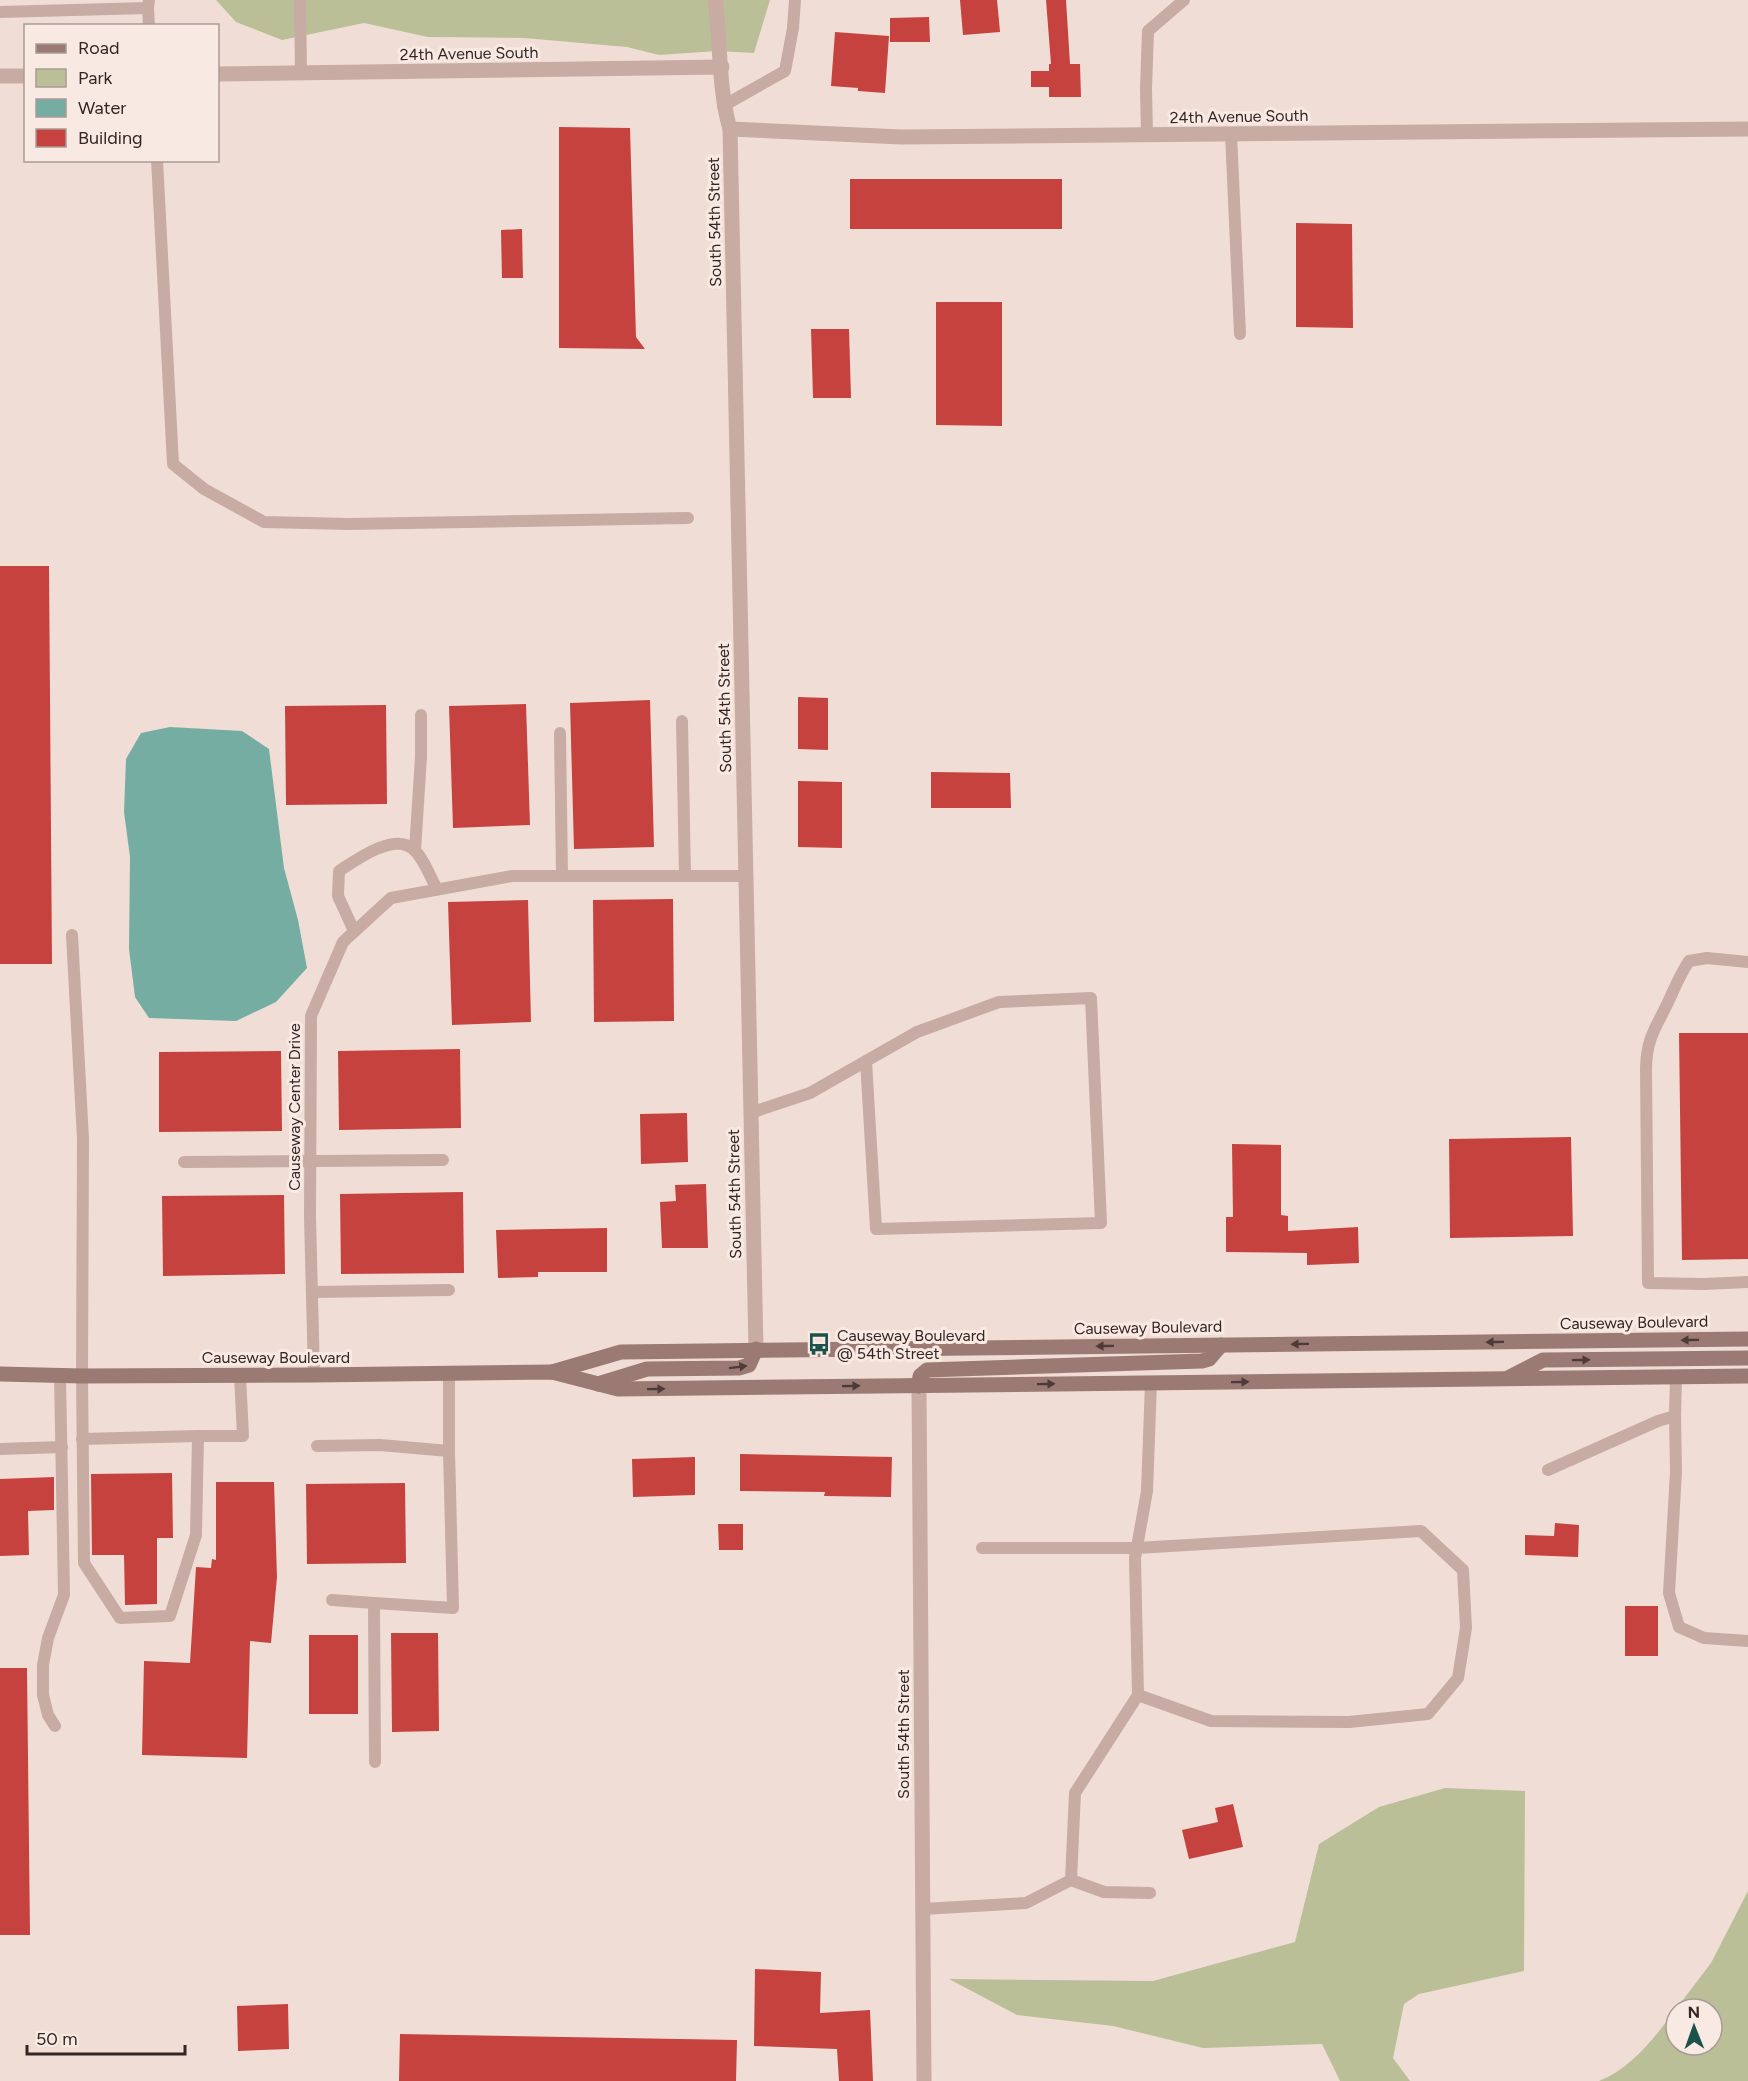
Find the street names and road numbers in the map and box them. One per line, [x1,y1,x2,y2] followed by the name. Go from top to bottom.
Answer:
[399,43,539,64] street label: 24th Avenue South
[1169,106,1309,127] street label: 24th Avenue South
[704,157,725,287] street label: South 54th Street
[714,643,735,773] street label: South 54th Street
[285,1023,304,1191] street label: Causeway Center Drive
[724,1129,745,1259] street label: South 54th Street
[1560,1312,1708,1333] street label: Causeway Boulevard
[1074,1317,1222,1338] street label: Causeway Boulevard
[202,1348,350,1367] street label: Causeway Boulevard
[894,1669,913,1799] street label: South 54th Street

